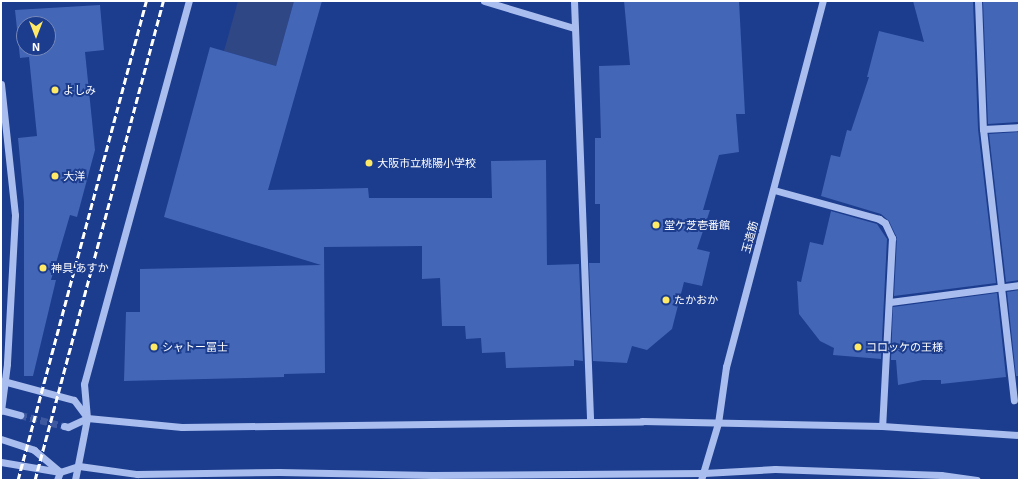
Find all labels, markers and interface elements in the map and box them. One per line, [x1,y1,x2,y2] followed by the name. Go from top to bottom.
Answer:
[16,16,56,56] north arrow
[32,41,40,54] text: N
[63,83,96,97] place label: よしみ
[50,85,60,95] marker: よしみ
[377,156,476,170] place label: 大阪市立桃陽小学校
[364,158,374,168] marker: 大阪市立桃陽小学校
[63,169,85,183] place label: 大洋
[50,171,60,181] marker: 大洋
[664,218,730,232] place label: 堂ケ芝壱番館
[739,219,761,255] street label: 玉造筋
[651,220,661,230] marker: 堂ケ芝壱番館
[51,261,108,275] place label: 神具 あすか
[38,263,48,273] marker: 神具 あすか
[674,293,718,307] place label: たかおか
[661,295,671,305] marker: たかおか
[162,340,228,354] place label: シャトー冨士
[866,340,943,354] place label: コロッケの王様
[149,342,159,352] marker: シャトー冨士
[853,342,863,352] marker: コロッケの王様

